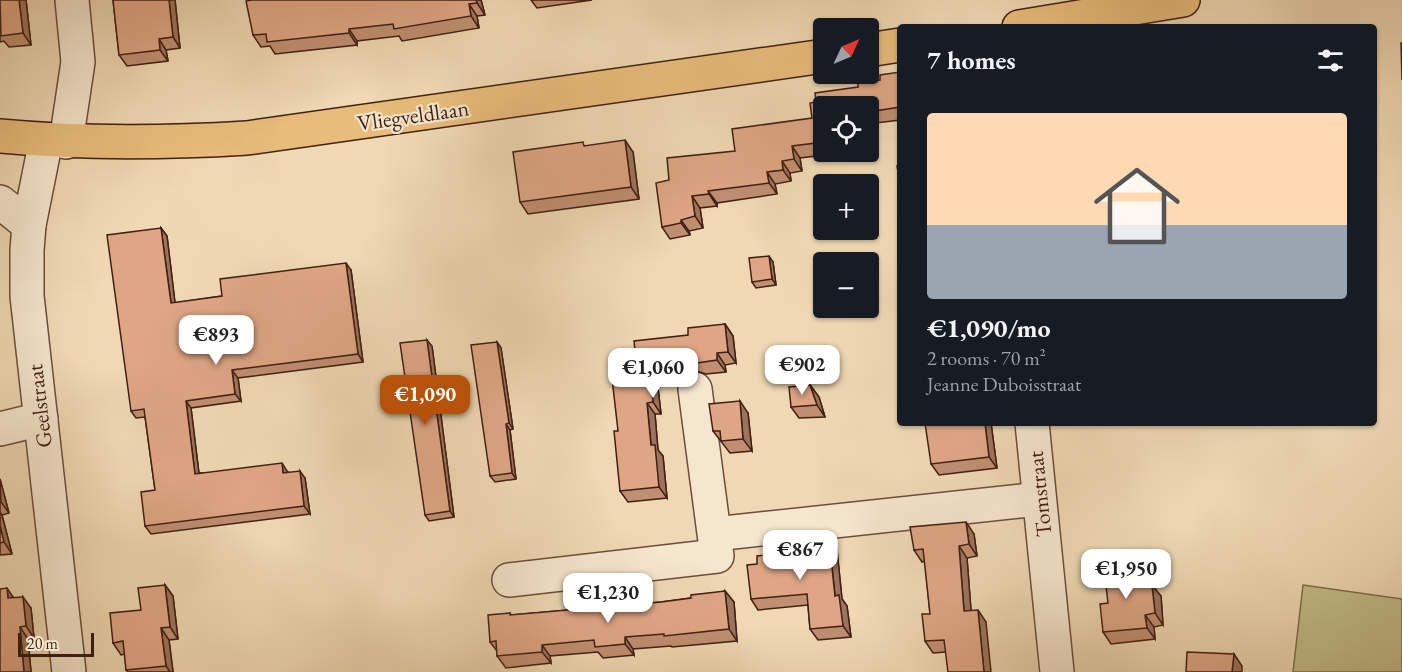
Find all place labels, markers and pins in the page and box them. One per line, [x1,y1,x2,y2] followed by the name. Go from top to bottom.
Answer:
[180,315,252,366] pin: €893
[766,345,838,396] pin: €902
[604,348,702,399] pin: €1,060
[376,375,474,426] pin: €1,090
[764,530,836,581] pin: €867
[1077,549,1175,600] pin: €1,950
[559,573,657,624] pin: €1,230

